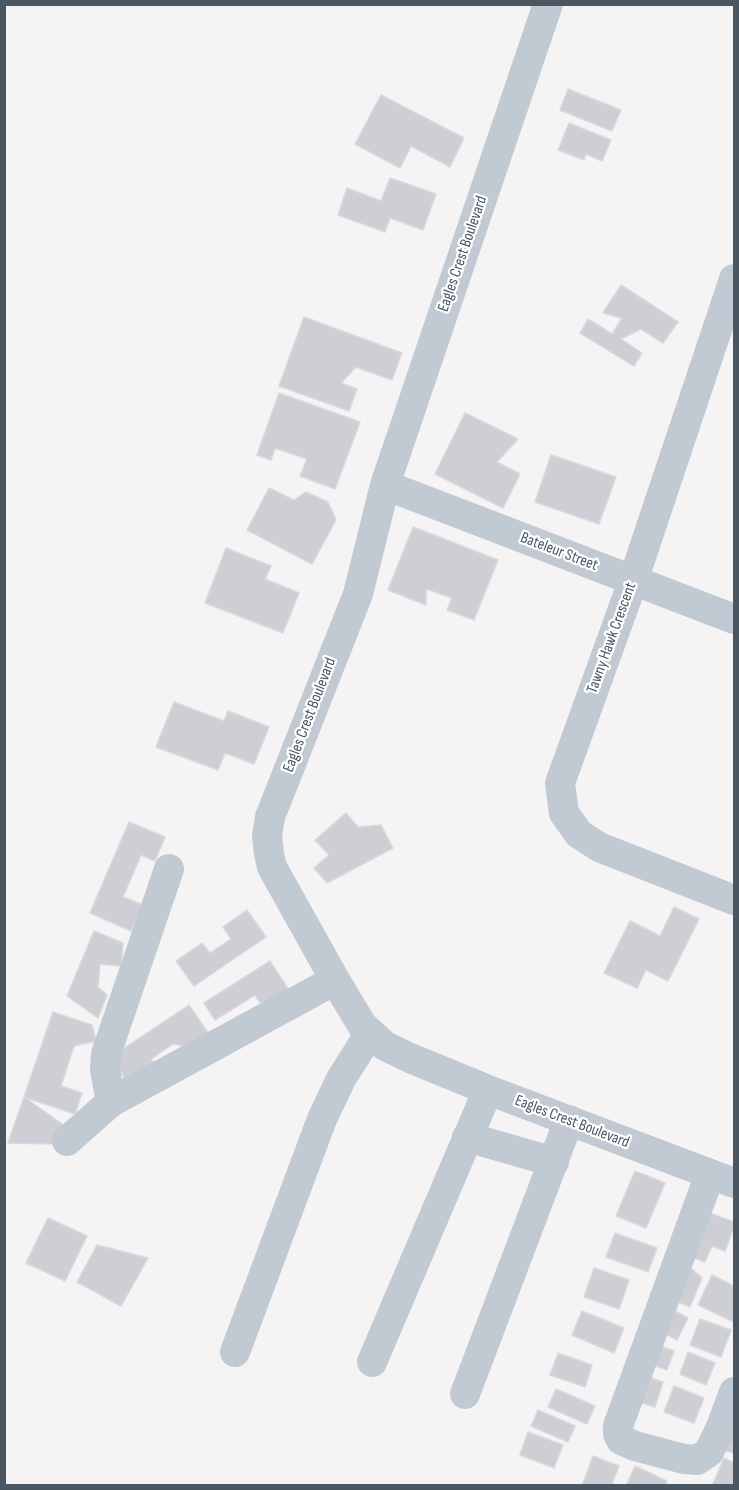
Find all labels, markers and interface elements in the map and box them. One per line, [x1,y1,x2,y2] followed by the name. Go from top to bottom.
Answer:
[434,194,492,314] street label: Eagles Crest Boulevard
[518,528,600,576] street label: Bateleur Street
[583,580,641,696] street label: Tawny Hawk Crescent
[279,655,341,775] street label: Eagles Crest Boulevard
[512,1091,632,1153] street label: Eagles Crest Boulevard

